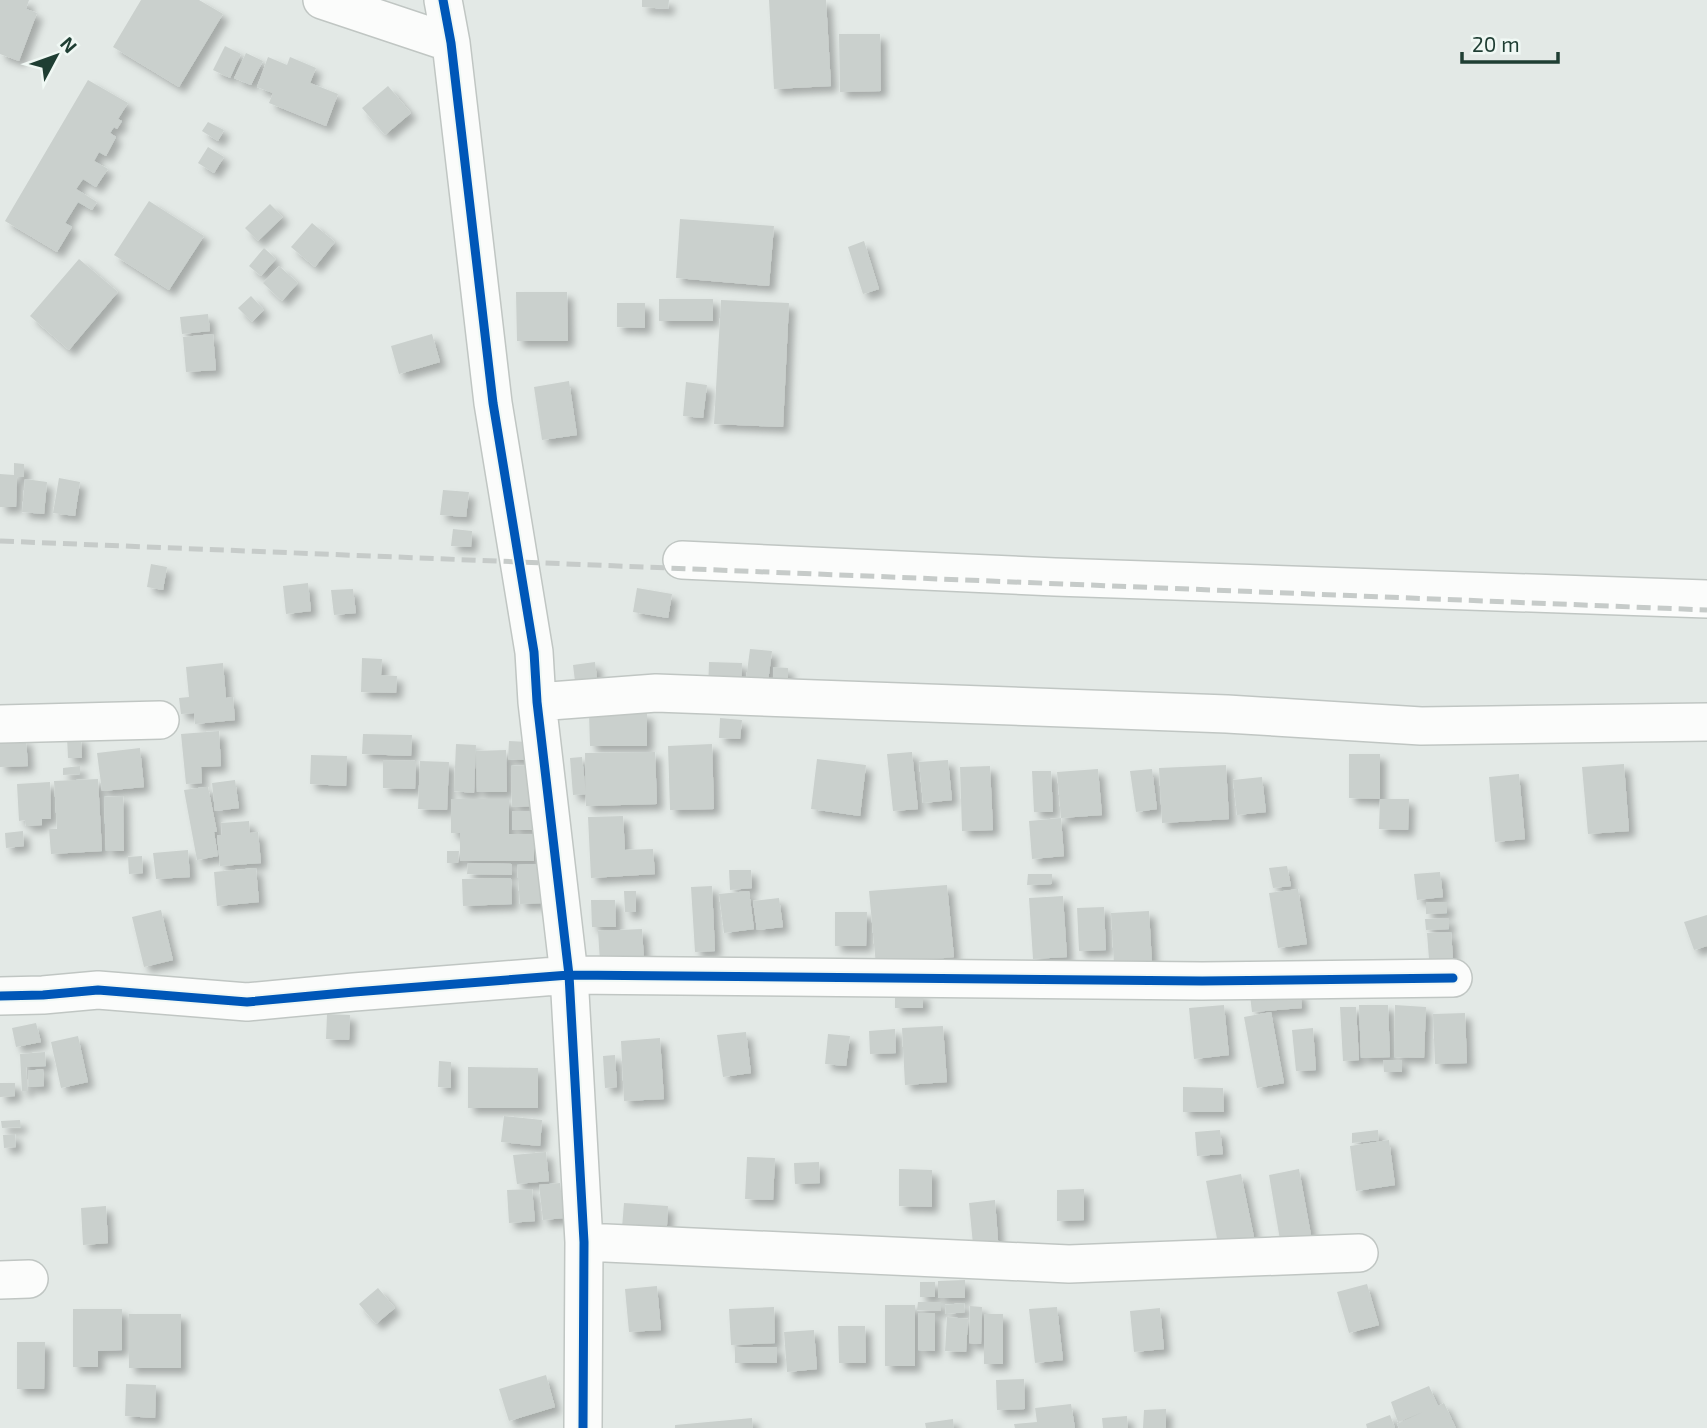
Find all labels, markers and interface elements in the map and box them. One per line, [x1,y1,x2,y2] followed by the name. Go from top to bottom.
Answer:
[21,21,91,91] north arrow
[1462,21,1558,65] scale bar
[1472,31,1520,56] text: 20 m
[56,32,82,57] text: N

